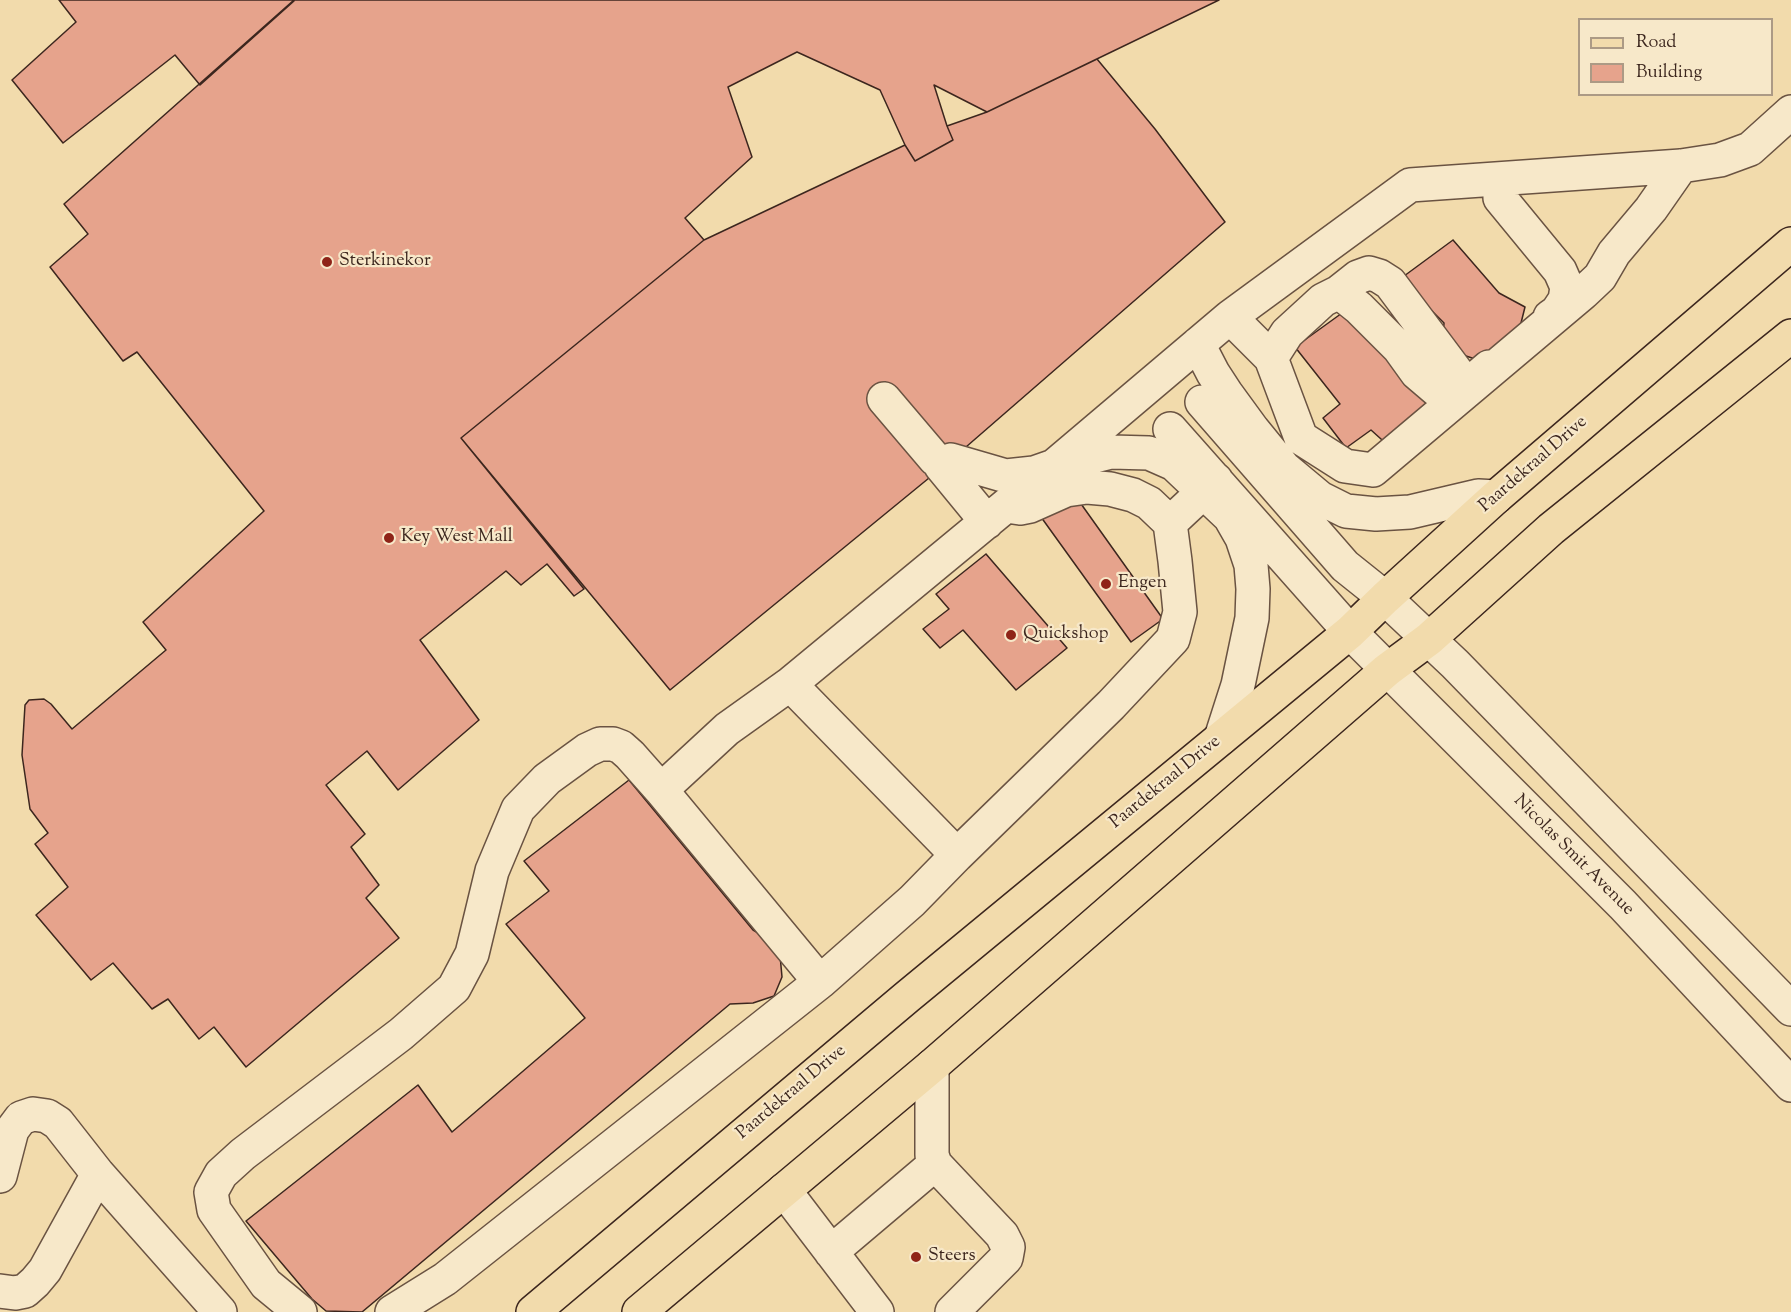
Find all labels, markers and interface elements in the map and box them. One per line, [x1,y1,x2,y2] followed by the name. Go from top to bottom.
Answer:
[1578,18,1773,96] legend
[1636,30,1676,56] text: Road
[1636,60,1702,86] text: Building
[339,251,431,273] place label: Sterkinekor
[320,255,334,269] marker: Sterkinekor
[1475,412,1593,518] street label: Paardekraal Drive
[401,527,513,549] place label: Key West Mall
[382,531,396,545] marker: Key West Mall
[1118,573,1167,595] place label: Engen
[1099,577,1113,591] marker: Engen
[1023,624,1108,646] place label: Quickshop
[1004,628,1018,642] marker: Quickshop
[1106,732,1226,834] street label: Paardekraal Drive
[1508,791,1638,921] street label: Nicolas Smit Avenue
[733,1041,851,1145] street label: Paardekraal Drive
[928,1246,975,1268] place label: Steers
[909,1250,923,1264] marker: Steers

